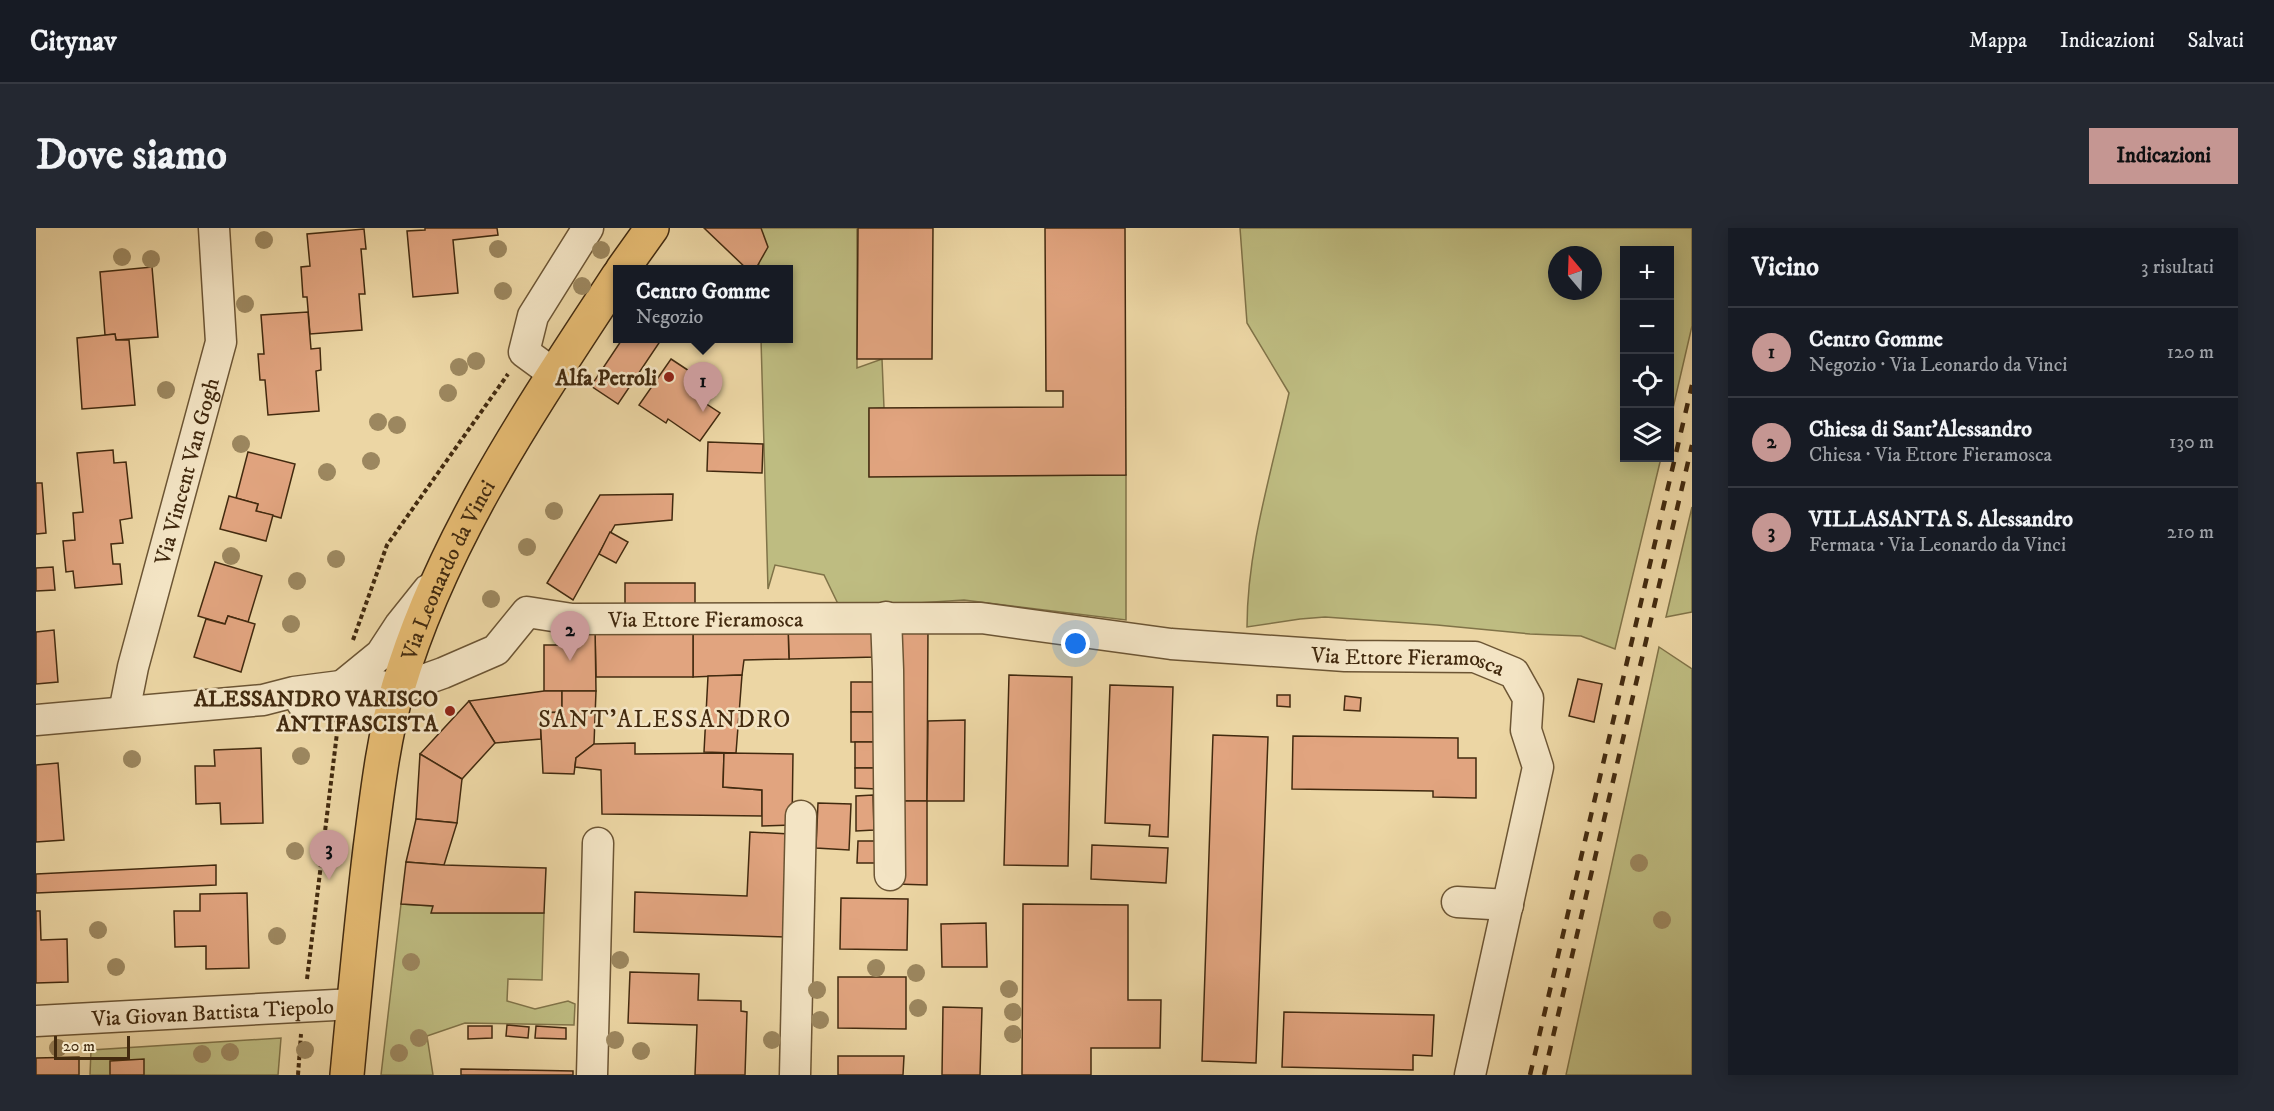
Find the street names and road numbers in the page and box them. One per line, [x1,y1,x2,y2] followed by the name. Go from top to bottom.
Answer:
[149,374,226,569] street label: Via Vincent Van Gogh
[395,476,502,665] street label: Via Leonardo da Vinci
[607,606,804,634] street label: Via Ettore Fieramosca
[1309,642,1509,683] street label: Via Ettore Fieramosca
[90,993,335,1033] street label: Via Giovan Battista Tiepolo

